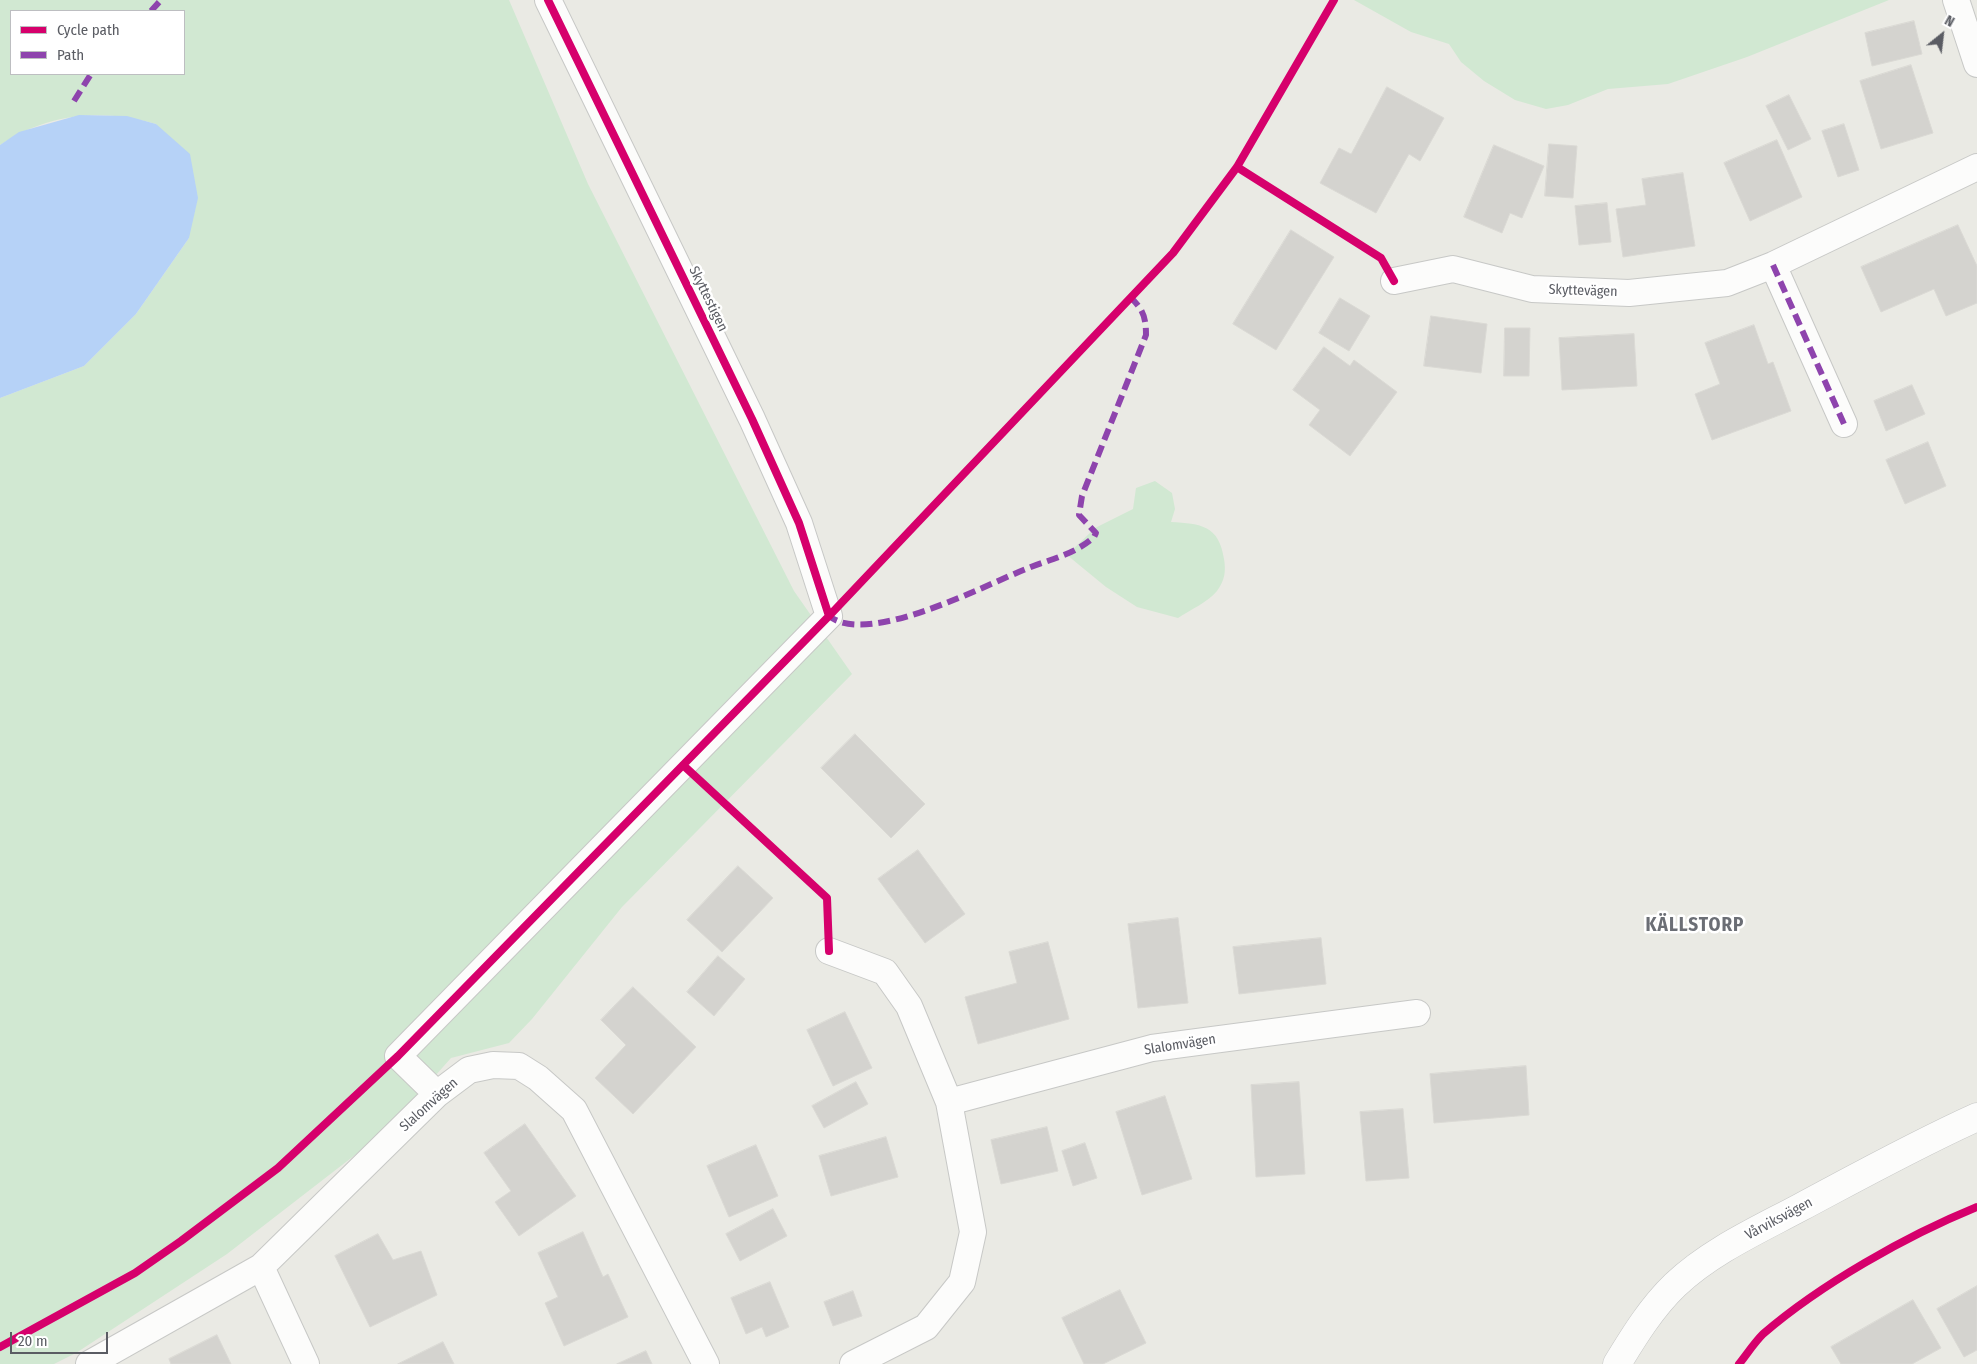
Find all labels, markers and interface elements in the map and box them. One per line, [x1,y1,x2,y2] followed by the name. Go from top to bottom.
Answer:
[10,10,185,75] legend
[1917,10,1967,60] north arrow
[1942,12,1957,31] text: N
[57,21,120,39] text: Cycle path
[57,46,84,64] text: Path
[685,264,731,334] street label: Skyttestigen
[1548,281,1618,301] street label: Skyttevägen
[1644,915,1746,937] district label: KÄLLSTORP
[1143,1031,1217,1059] street label: Slalomvägen
[396,1075,462,1135] street label: Slalomvägen
[1743,1194,1815,1244] street label: Vårviksvägen
[12,1322,110,1354] scale bar
[18,1332,48,1350] text: 20 m

